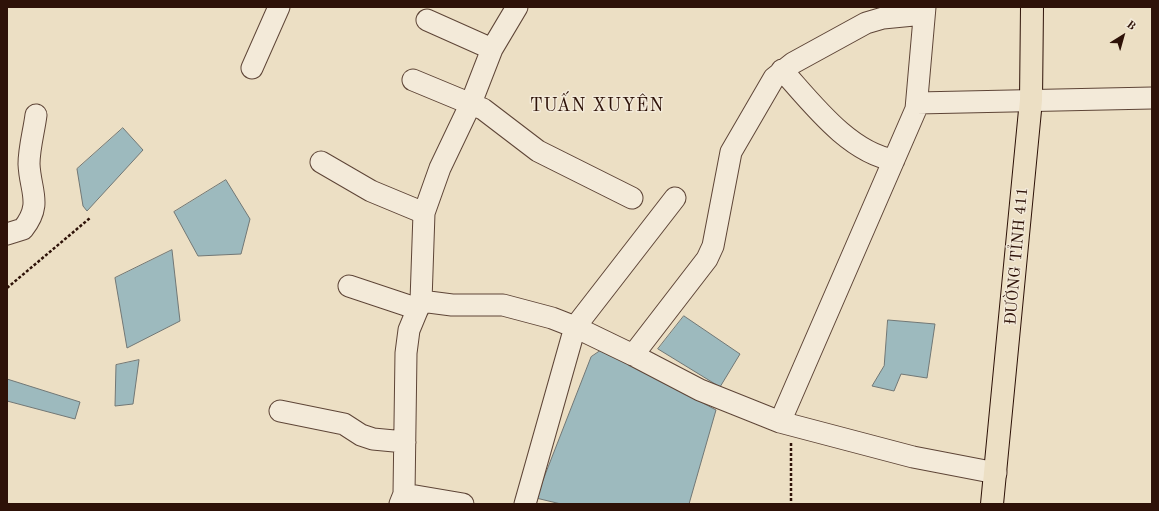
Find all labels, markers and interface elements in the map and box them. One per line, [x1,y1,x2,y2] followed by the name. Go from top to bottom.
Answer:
[1103,16,1143,56] north arrow
[1124,19,1137,33] text: B
[530,95,664,117] district label: TUẤN XUYÊN
[1001,186,1033,326] street label: ĐƯỜNG TỈNH 411

